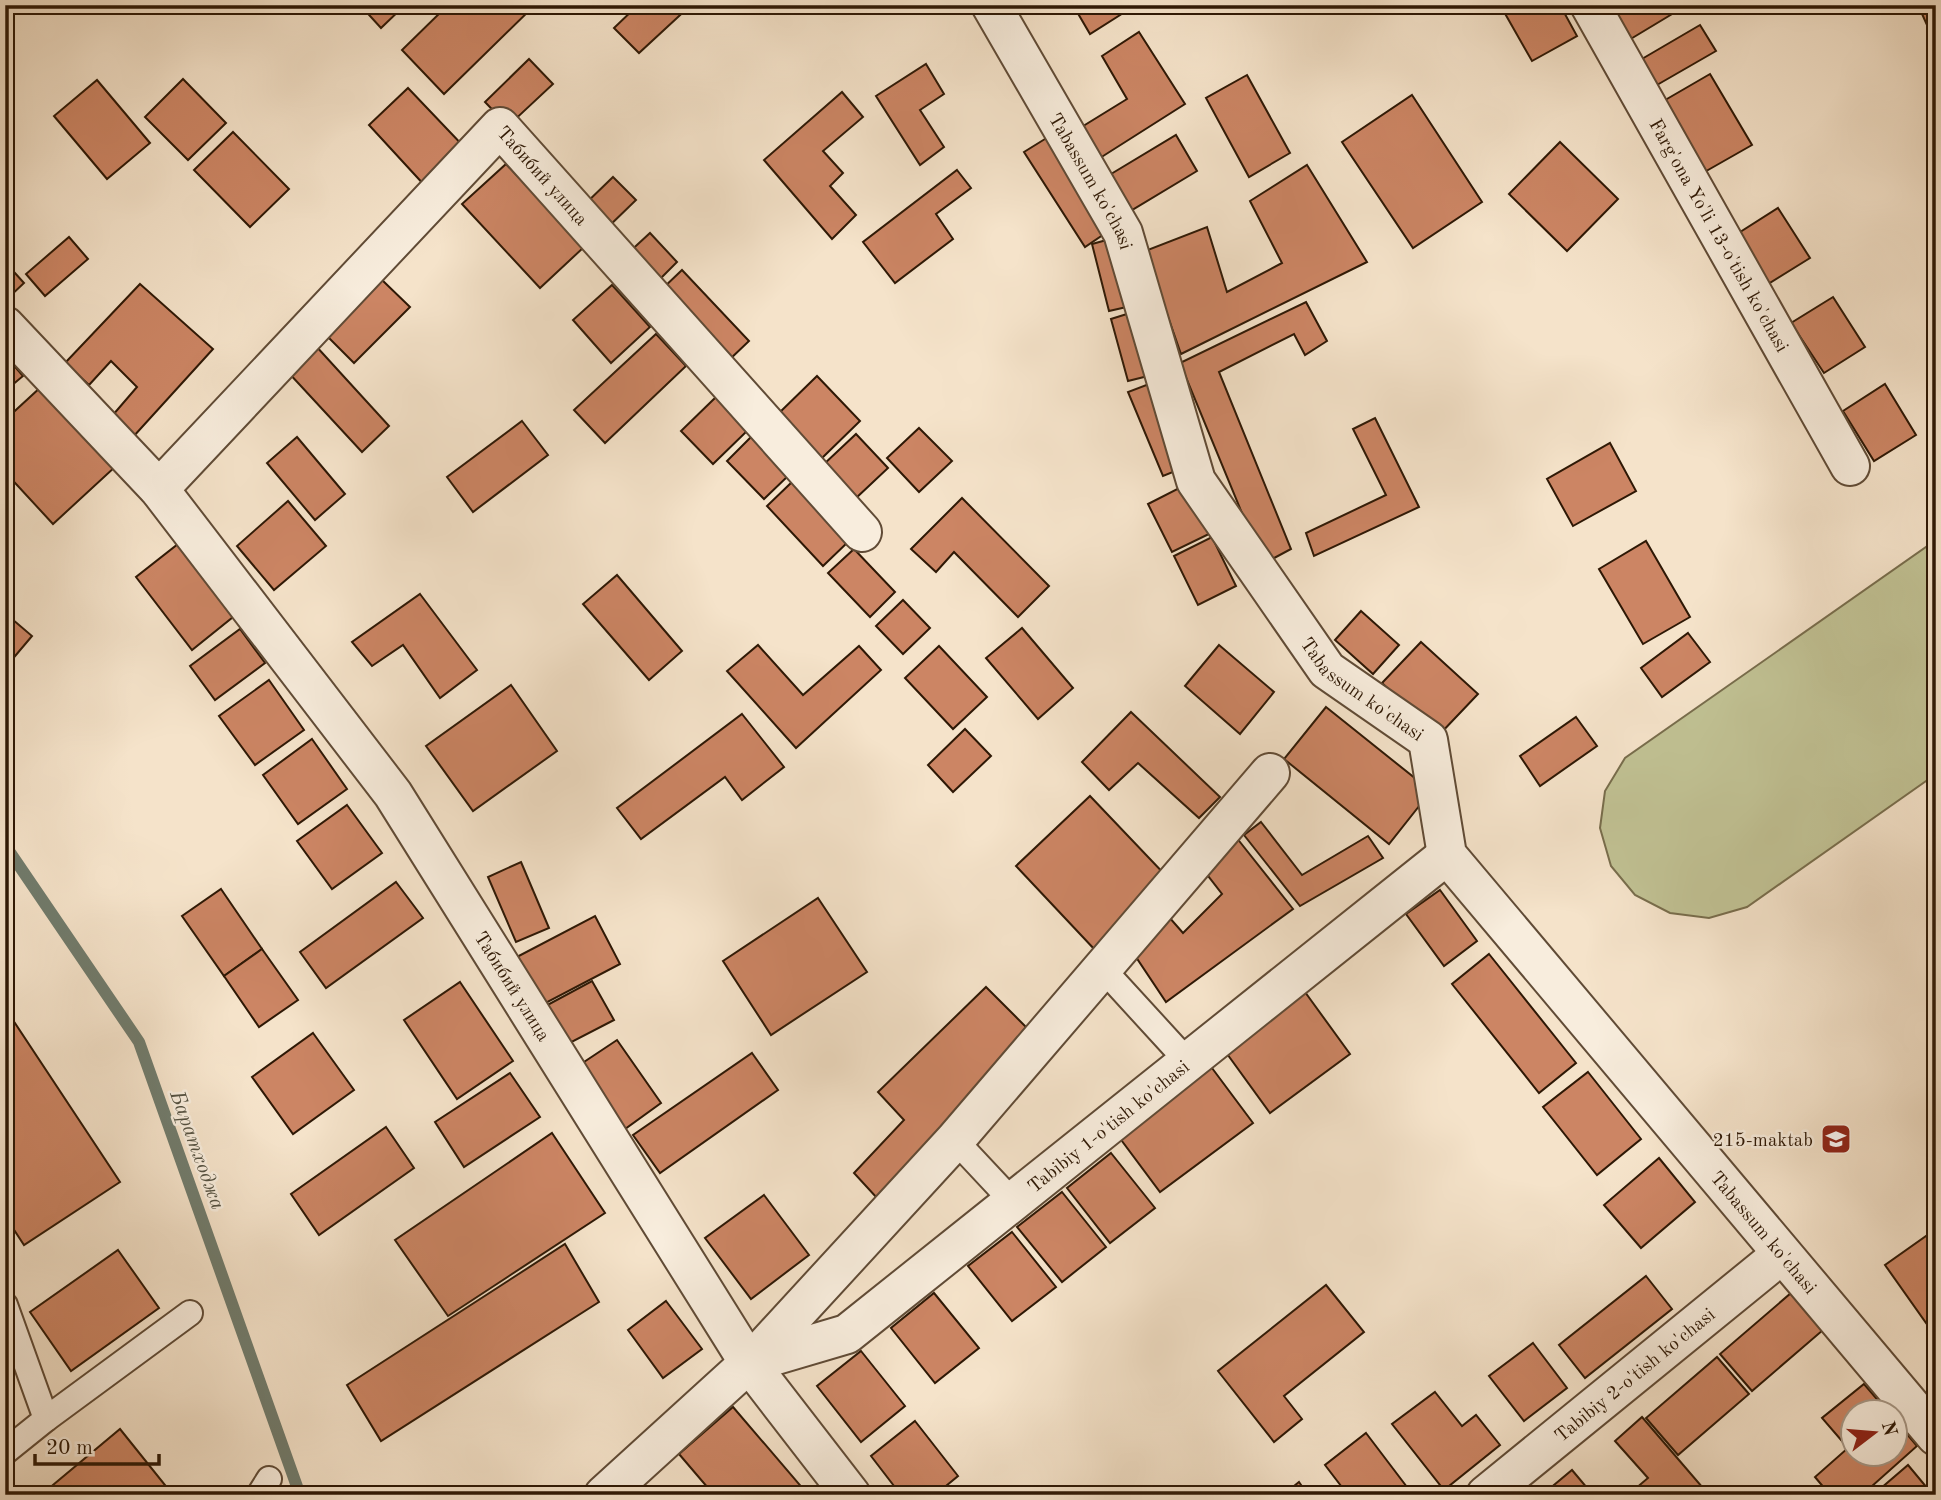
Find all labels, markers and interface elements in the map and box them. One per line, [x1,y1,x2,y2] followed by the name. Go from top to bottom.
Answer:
[1044,111,1134,252] street label: Tabassum ko'chasi
[1644,116,1791,356] street label: Farg'ona Yo'li 13-o'tish ko'chasi
[492,124,591,230] street label: Табибий улица
[1296,635,1426,746] street label: Tabassum ko'chasi
[470,929,553,1046] street label: Табибий улица
[1025,1058,1194,1198] street label: Tabibiy 1-o'tish ko'chasi
[165,1087,228,1213] water label: Баратходжа
[1819,1122,1853,1156] school or university icon: 215-maktab
[1713,1132,1813,1151] place label: 215-maktab
[1706,1169,1819,1298] street label: Tabassum ko'chasi
[1552,1306,1719,1447] street label: Tabibiy 2-o'tish ko'chasi
[1840,1398,1910,1468] north arrow
[1877,1419,1899,1439] text: N
[35,1423,159,1467] scale bar
[46,1438,93,1459] text: 20 m

